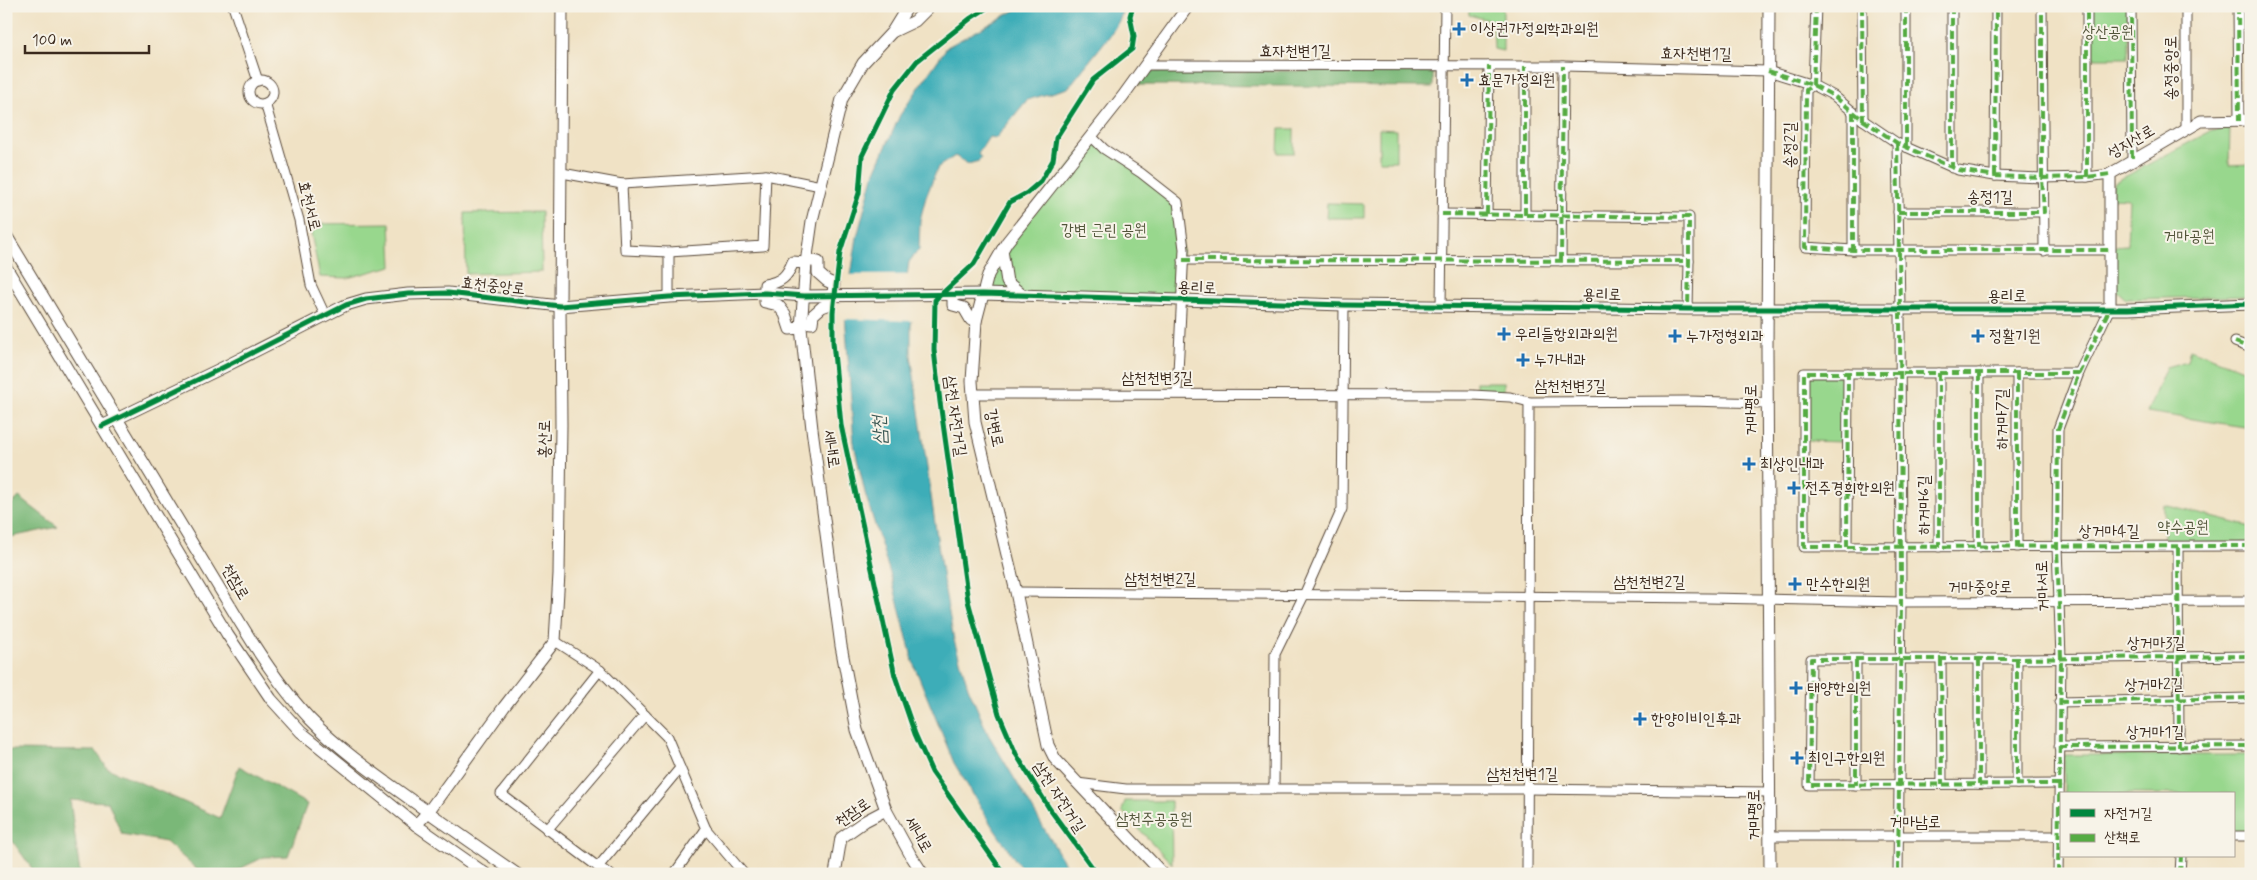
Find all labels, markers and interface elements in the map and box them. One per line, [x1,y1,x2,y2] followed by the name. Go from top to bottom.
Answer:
[1470,19,1599,40] place label: 이상권가정의학과의원
[25,22,149,54] scale bar
[1452,22,1466,36] marker: 이상권가정의학과의원
[2082,22,2134,43] park label: 상산공원
[32,31,72,51] text: 100 m
[2161,36,2182,100] street label: 송정중앙로
[1259,41,1331,62] street label: 효자천변1길
[1660,43,1732,65] street label: 효자천변1길
[1478,70,1555,91] place label: 효문가정의원
[1460,73,1474,87] marker: 효문가정의원
[2103,120,2159,164] street label: 성지산로
[1780,122,1801,168] street label: 송정2길
[293,178,325,234] street label: 효천서로
[1967,187,2013,208] street label: 송정1길
[1061,220,1147,241] park label: 강변 근린 공원
[2163,226,2215,247] park label: 거마공원
[460,272,526,300] street label: 효천중앙로
[1177,277,1217,299] street label: 용리로
[1583,284,1621,306] street label: 용리로
[1988,286,2026,307] street label: 용리로
[1515,324,1618,345] place label: 우리들항외과의원
[1686,326,1763,347] place label: 누가정형외과
[1989,326,2041,347] place label: 정활기원
[1497,327,1511,341] marker: 우리들항외과의원
[1668,329,1682,343] marker: 누가정형외과
[1971,329,1985,343] marker: 정활기원
[1534,350,1586,371] place label: 누가내과
[1516,353,1530,367] marker: 누가내과
[1121,368,1193,389] street label: 삼천천변3길
[939,374,971,458] street label: 삼천 자전거길
[1534,376,1606,397] street label: 삼천천변3길
[1741,384,1762,436] street label: 거마평로
[1992,388,2013,450] street label: 하거마7길
[980,407,1008,449] street label: 강변로
[867,413,893,445] water label: 삼천
[534,420,556,458] street label: 홍산로
[818,428,844,470] street label: 세내로
[1760,454,1825,475] place label: 최상인내과
[1742,457,1756,471] marker: 최상인내과
[1914,475,1935,535] street label: 하거마6길
[1805,478,1895,499] place label: 전주경희한의원
[1787,481,1801,495] marker: 전주경희한의원
[2157,517,2209,538] park label: 약수공원
[2079,521,2140,542] street label: 상거마4길
[216,560,254,604] street label: 천잠로
[2032,560,2054,612] street label: 거마서로
[1124,569,1196,590] street label: 삼천천변2길
[1613,572,1685,593] street label: 삼천천변2길
[1806,574,1870,595] place label: 만수한의원
[1788,577,1802,591] marker: 만수한의원
[1948,577,2012,598] street label: 거마중앙로
[2127,633,2185,654] street label: 상거마3길
[2124,674,2184,696] street label: 상거마2길
[1807,678,1871,699] place label: 태양한의원
[1789,681,1803,695] marker: 태양한의원
[1651,709,1741,730] place label: 한양이비인후과
[1633,712,1647,726] marker: 한양이비인후과
[2126,722,2184,743] street label: 상거마1길
[1808,748,1885,769] place label: 최인구한의원
[1790,751,1804,765] marker: 최인구한의원
[1028,757,1090,837] street label: 삼천 자전거길
[1486,764,1558,785] street label: 삼천천변1길
[1744,789,1765,841] street label: 거마평로
[2060,792,2234,858] legend
[831,793,875,833] street label: 천잠로
[2104,804,2152,824] text: 자전거길
[1115,809,1193,830] park label: 삼천주공공원
[1889,812,1941,833] street label: 거마남로
[899,813,937,857] street label: 세내로
[2104,828,2140,848] text: 산책로

